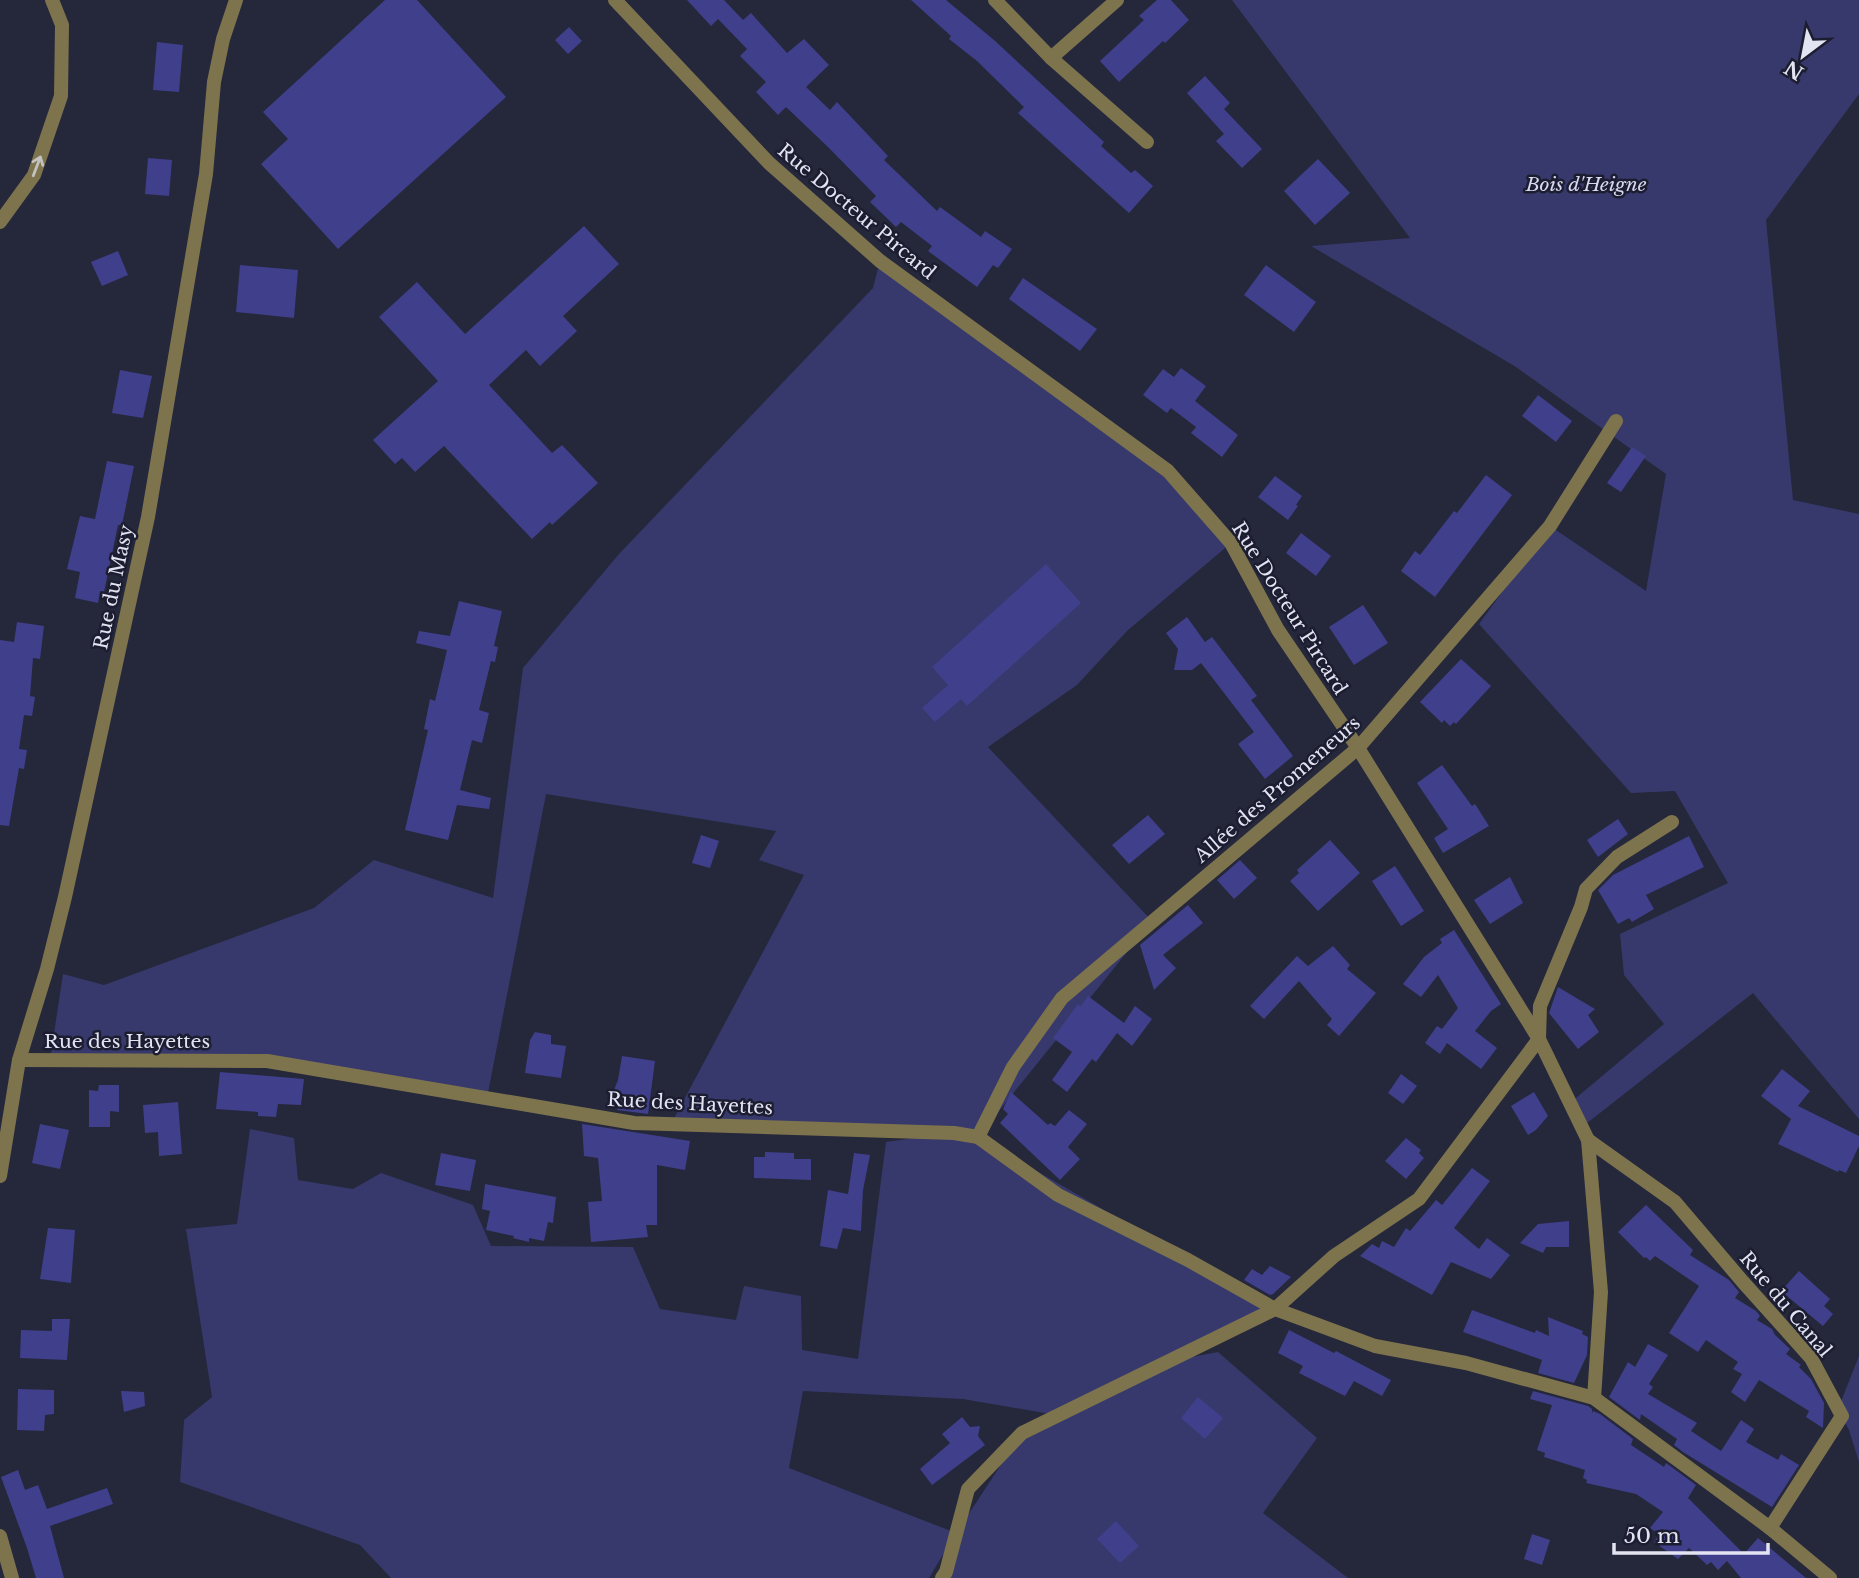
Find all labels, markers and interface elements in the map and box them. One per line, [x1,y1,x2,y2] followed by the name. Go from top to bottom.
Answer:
[1768,21,1838,91] north arrow
[1780,55,1808,84] text: N
[773,139,940,284] street label: Rue Docteur Pircard
[32,155,44,177] one-way arrow
[1525,173,1647,196] park label: Bois d'Heigne
[1227,518,1352,699] street label: Rue Docteur Pircard
[89,523,138,652] street label: Rue du Masy
[1189,711,1365,868] street label: Allée des Promeneurs
[44,1030,210,1053] street label: Rue des Hayettes
[606,1088,773,1119] street label: Rue des Hayettes
[1735,1247,1836,1362] street label: Rue du Canal
[1614,1512,1768,1556] scale bar
[1624,1523,1680,1549] text: 50 m

